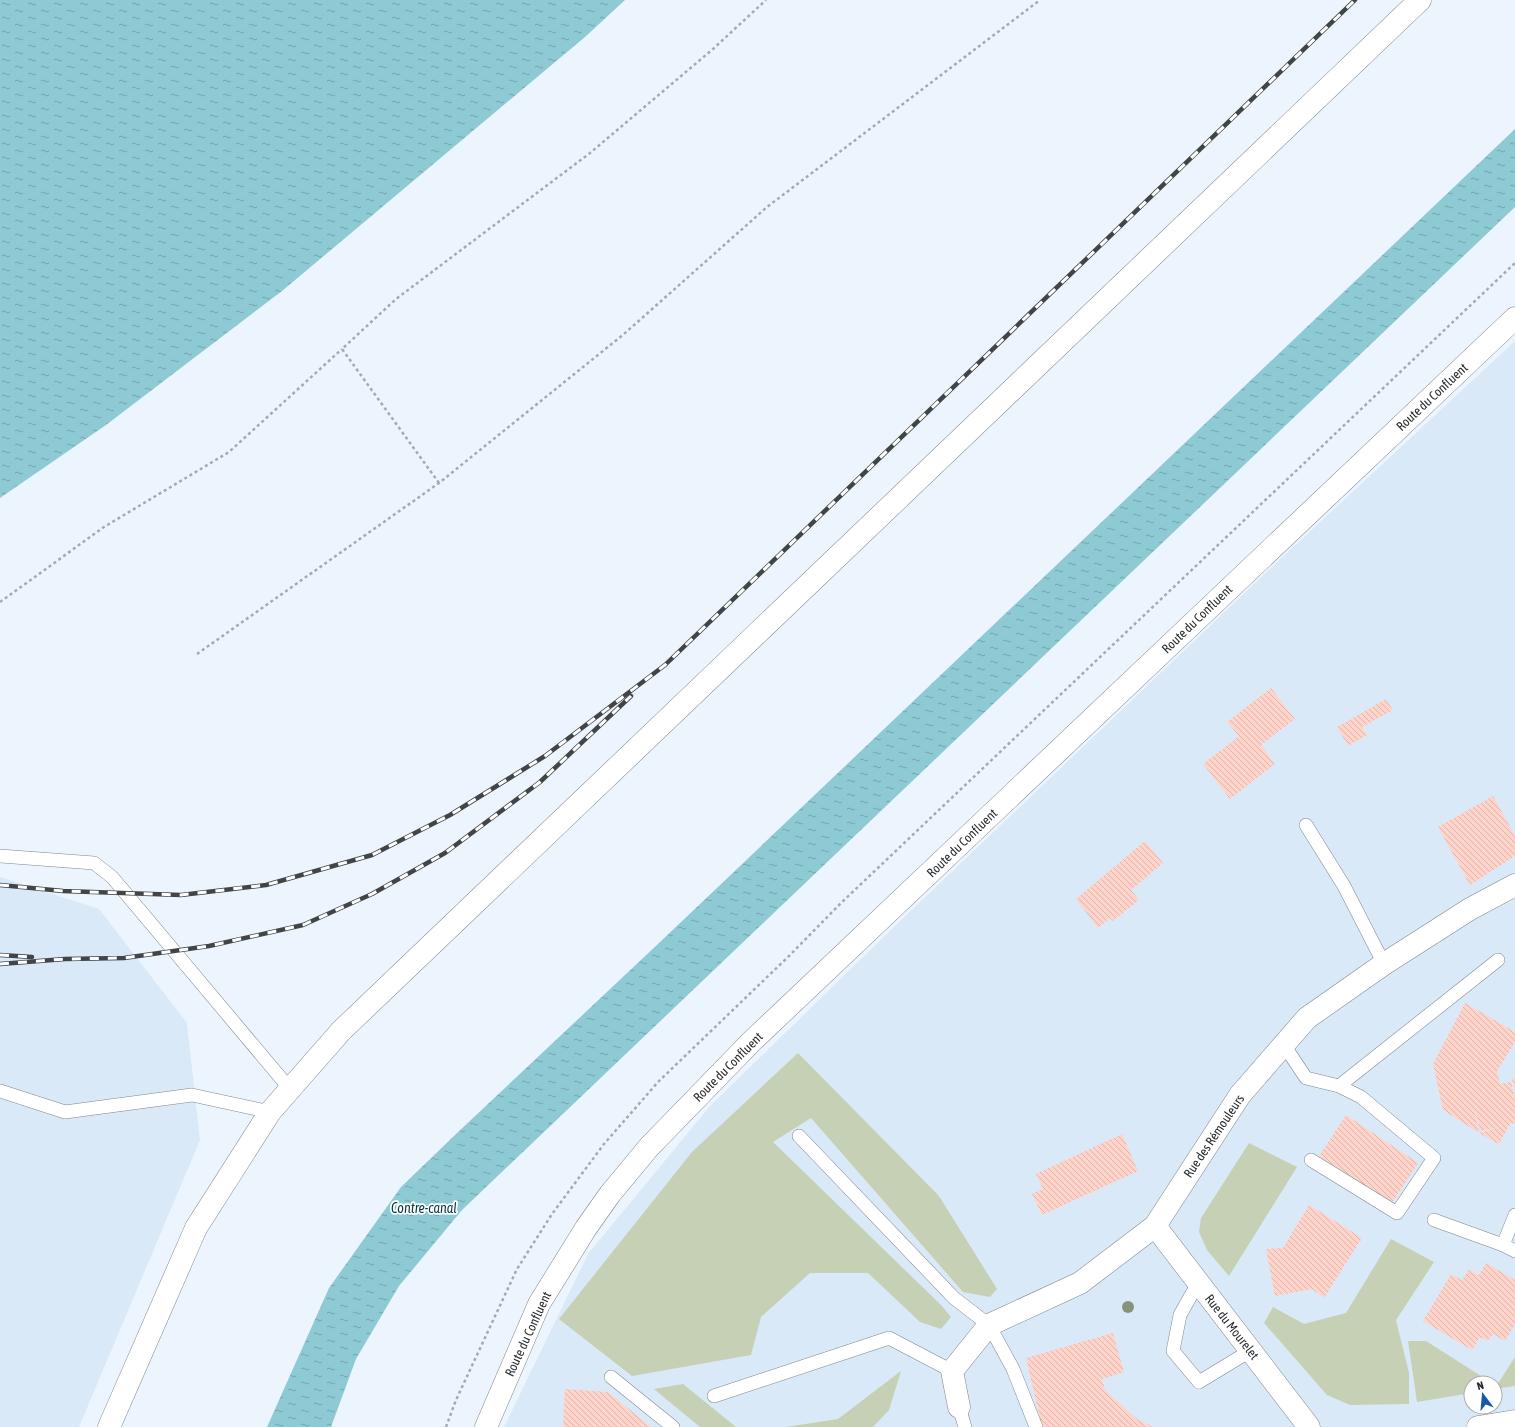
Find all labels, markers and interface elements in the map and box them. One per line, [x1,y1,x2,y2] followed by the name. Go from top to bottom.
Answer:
[1393,360,1471,434] street label: Route du Confluent
[1159,581,1235,656] street label: Route du Confluent
[924,805,1000,880] street label: Route du Confluent
[690,1029,766,1105] street label: Route du Confluent
[1181,1091,1248,1180] street label: Rue des Rémouleurs
[391,1200,457,1216] water label: Contre-canal
[502,1289,554,1379] street label: Route du Confluent
[1202,1291,1262,1363] street label: Rue du Mourelet
[1463,1375,1503,1415] north arrow
[1475,1379,1485,1392] text: N

